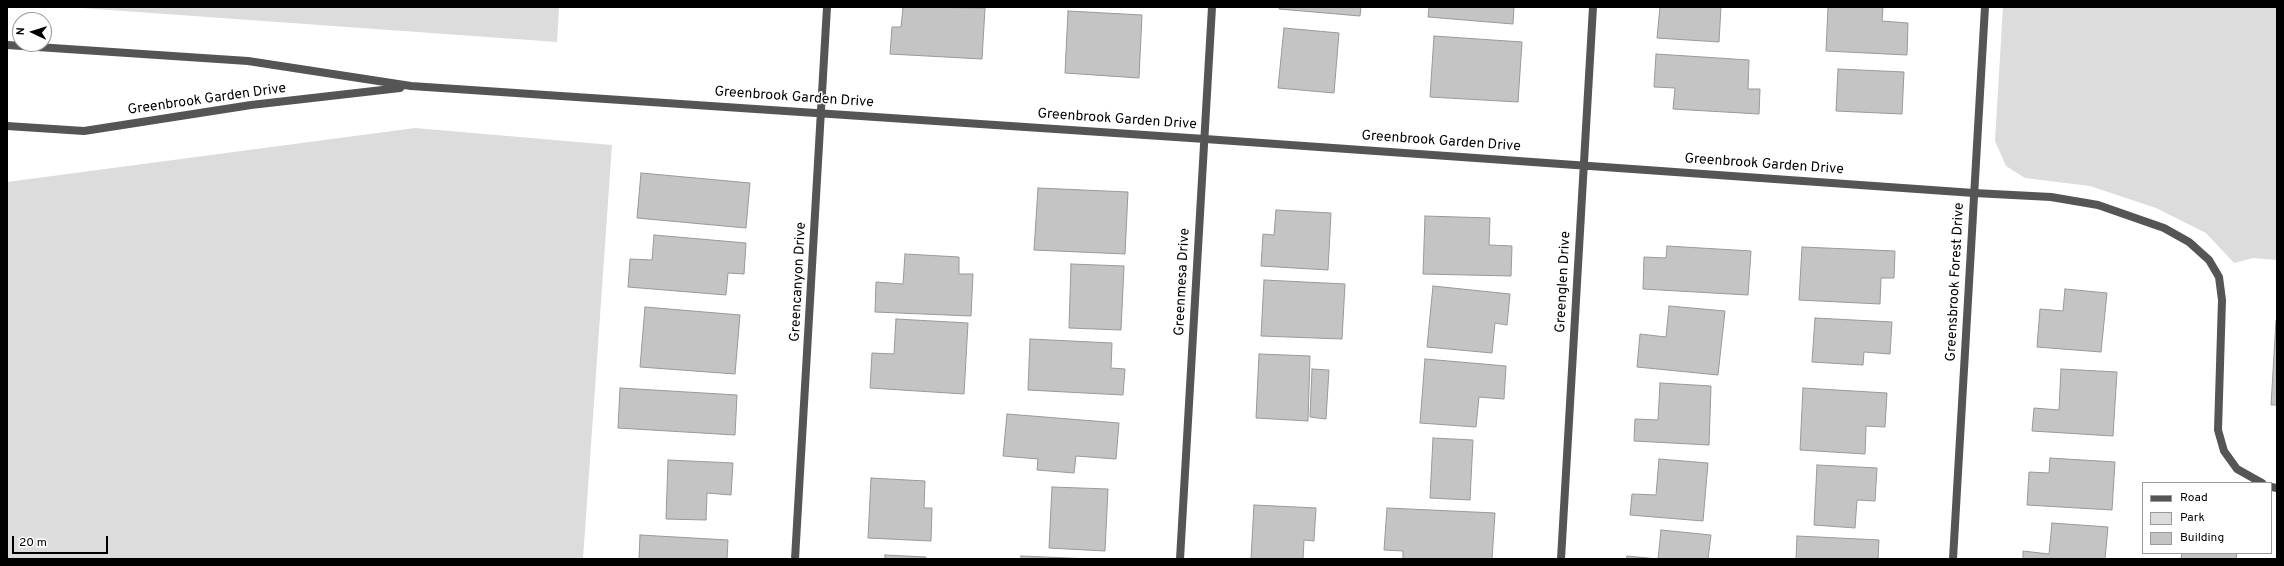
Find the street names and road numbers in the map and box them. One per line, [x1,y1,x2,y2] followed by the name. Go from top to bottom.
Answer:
[127,81,287,119] street label: Greenbrook Garden Drive
[714,84,874,112] street label: Greenbrook Garden Drive
[1037,106,1197,134] street label: Greenbrook Garden Drive
[1361,128,1521,156] street label: Greenbrook Garden Drive
[1684,151,1844,179] street label: Greenbrook Garden Drive
[1943,202,1969,362] street label: Greensbrook Forest Drive
[787,222,811,342] street label: Greencanyon Drive
[1172,228,1194,336] street label: Greenmesa Drive
[1553,231,1575,333] street label: Greenglen Drive

